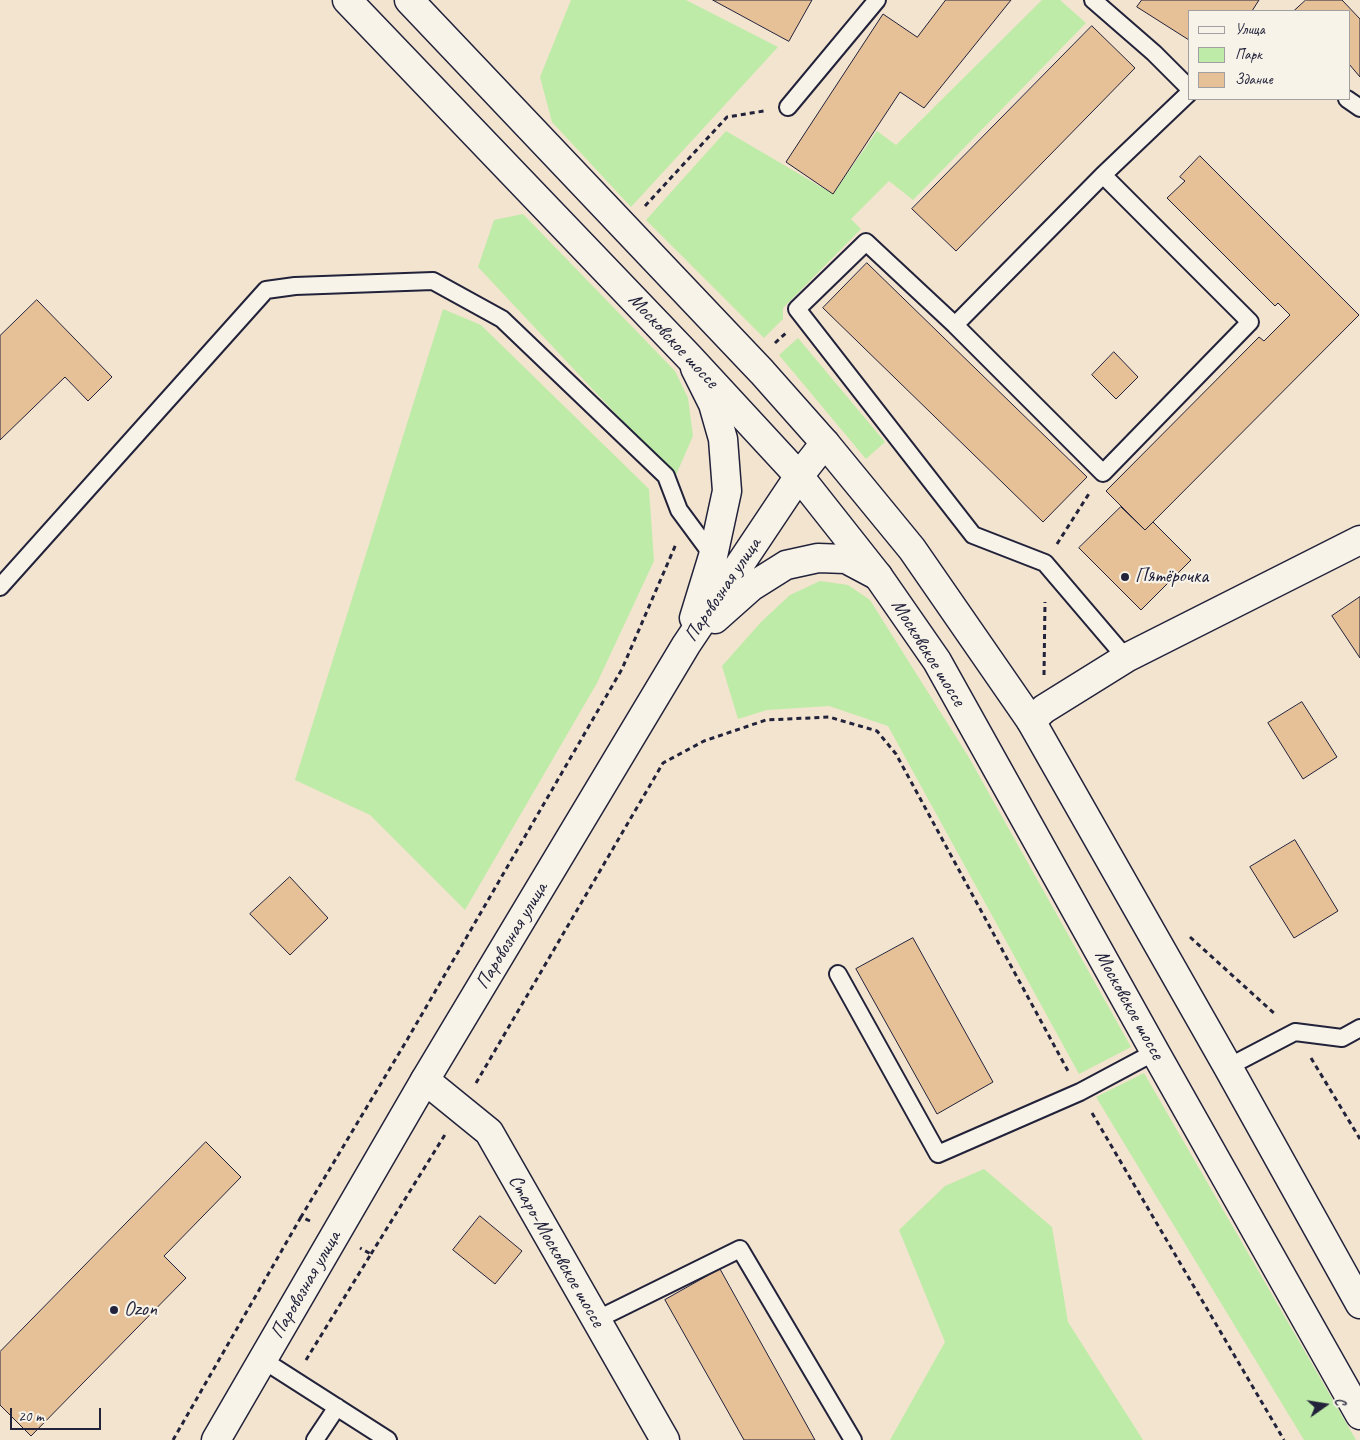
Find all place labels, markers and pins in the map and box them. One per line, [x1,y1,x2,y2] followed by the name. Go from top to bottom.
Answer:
[1135,565,1208,589] place label: Пятёрочка
[1119,571,1131,583] marker: Пятёрочка
[124,1298,157,1322] place label: Ozon
[108,1304,120,1316] marker: Ozon

